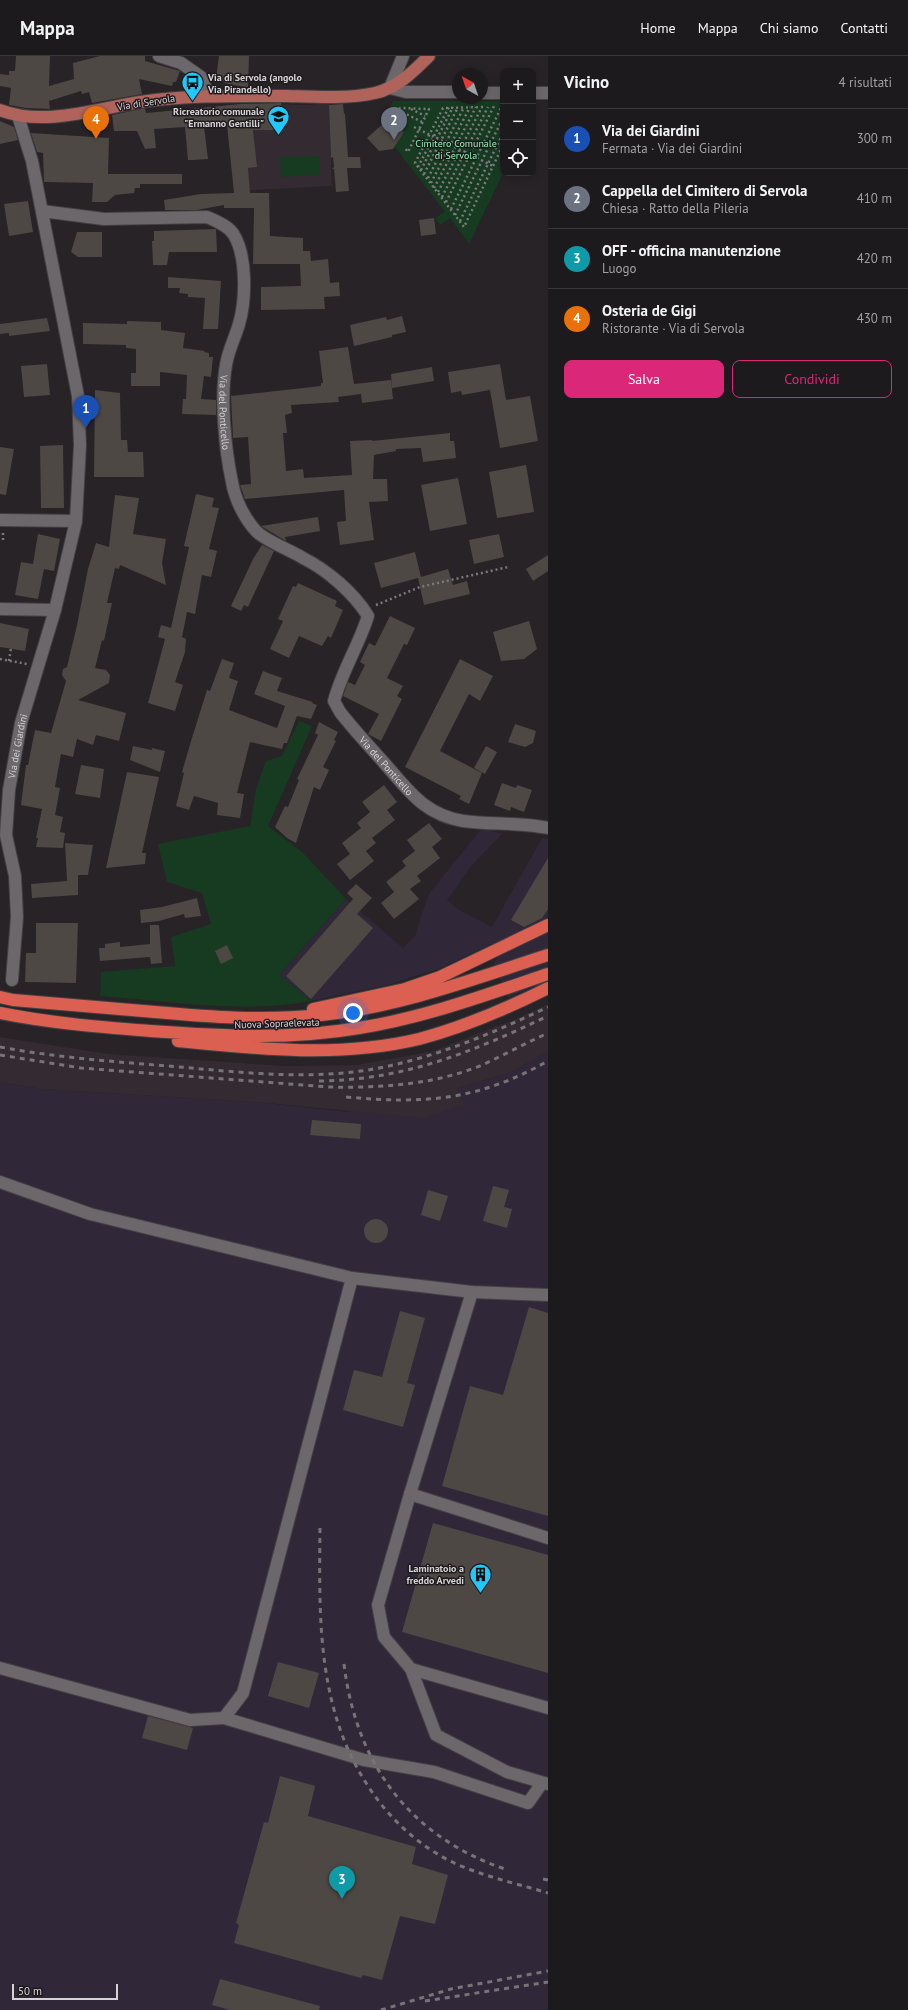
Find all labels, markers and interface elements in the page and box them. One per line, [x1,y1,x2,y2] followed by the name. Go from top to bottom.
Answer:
[20,16,75,40] text: Mappa
[640,19,676,37] text: Home
[698,19,738,37] text: Mappa
[760,19,818,37] text: Chi siamo
[840,19,888,37] text: Contatti
[452,68,488,104] north arrow
[500,68,536,176] map controls
[500,68,536,104] button: +
[179,70,205,103] bus stop icon: Via di Servola (angolo Via Pirandello)
[207,71,303,96] place label: Via di Servola (angolo Via Pirandello)
[564,71,609,93] text: Vicino
[839,74,892,91] text: 4 risultati
[115,91,176,114] street label: Via di Servola
[266,104,292,137] school or university icon: Ricreatorio comunale "Ermanno Gentilli"
[500,104,536,140] button: −
[173,105,264,130] place label: Ricreatorio comunale "Ermanno Gentilli"
[83,106,109,139] pin: 4
[381,107,407,140] pin: 2
[602,121,700,140] text: Via dei Giardini
[573,130,581,147] text: 1
[857,130,892,147] text: 300 m
[415,137,497,162] park label: Cimitero Comunale di Servola
[500,140,536,176] button: locate
[602,140,742,157] text: Fermata · Via dei Giardini
[602,181,807,200] text: Cappella del Cimitero di Servola
[573,190,581,207] text: 2
[857,190,892,207] text: 410 m
[602,200,749,217] text: Chiesa · Ratto della Pileria
[602,241,781,260] text: OFF - officina manutenzione
[573,250,581,267] text: 3
[857,250,892,267] text: 420 m
[602,260,636,277] text: Luogo
[602,301,696,320] text: Osteria de Gigi
[573,310,581,327] text: 4
[857,310,892,327] text: 430 m
[602,320,745,337] text: Ristorante · Via di Servola
[564,360,724,398] button: Salva
[732,360,892,398] button: Condividi
[216,373,233,451] street label: Via del Ponticello
[73,395,99,428] pin: 1
[5,712,30,780] street label: Via dei Giardini
[356,733,416,798] street label: Via del Ponticello
[343,1003,363,1023] your location
[234,1016,320,1031] street label: Nuova Sopraelevata
[467,1561,493,1594] building icon: Laminatoio a freddo Arvedi
[407,1562,464,1587] place label: Laminatoio a freddo Arvedi
[329,1866,355,1899] pin: 3
[12,1982,118,2001] scale bar
[18,1984,42,1998] text: 50 m

